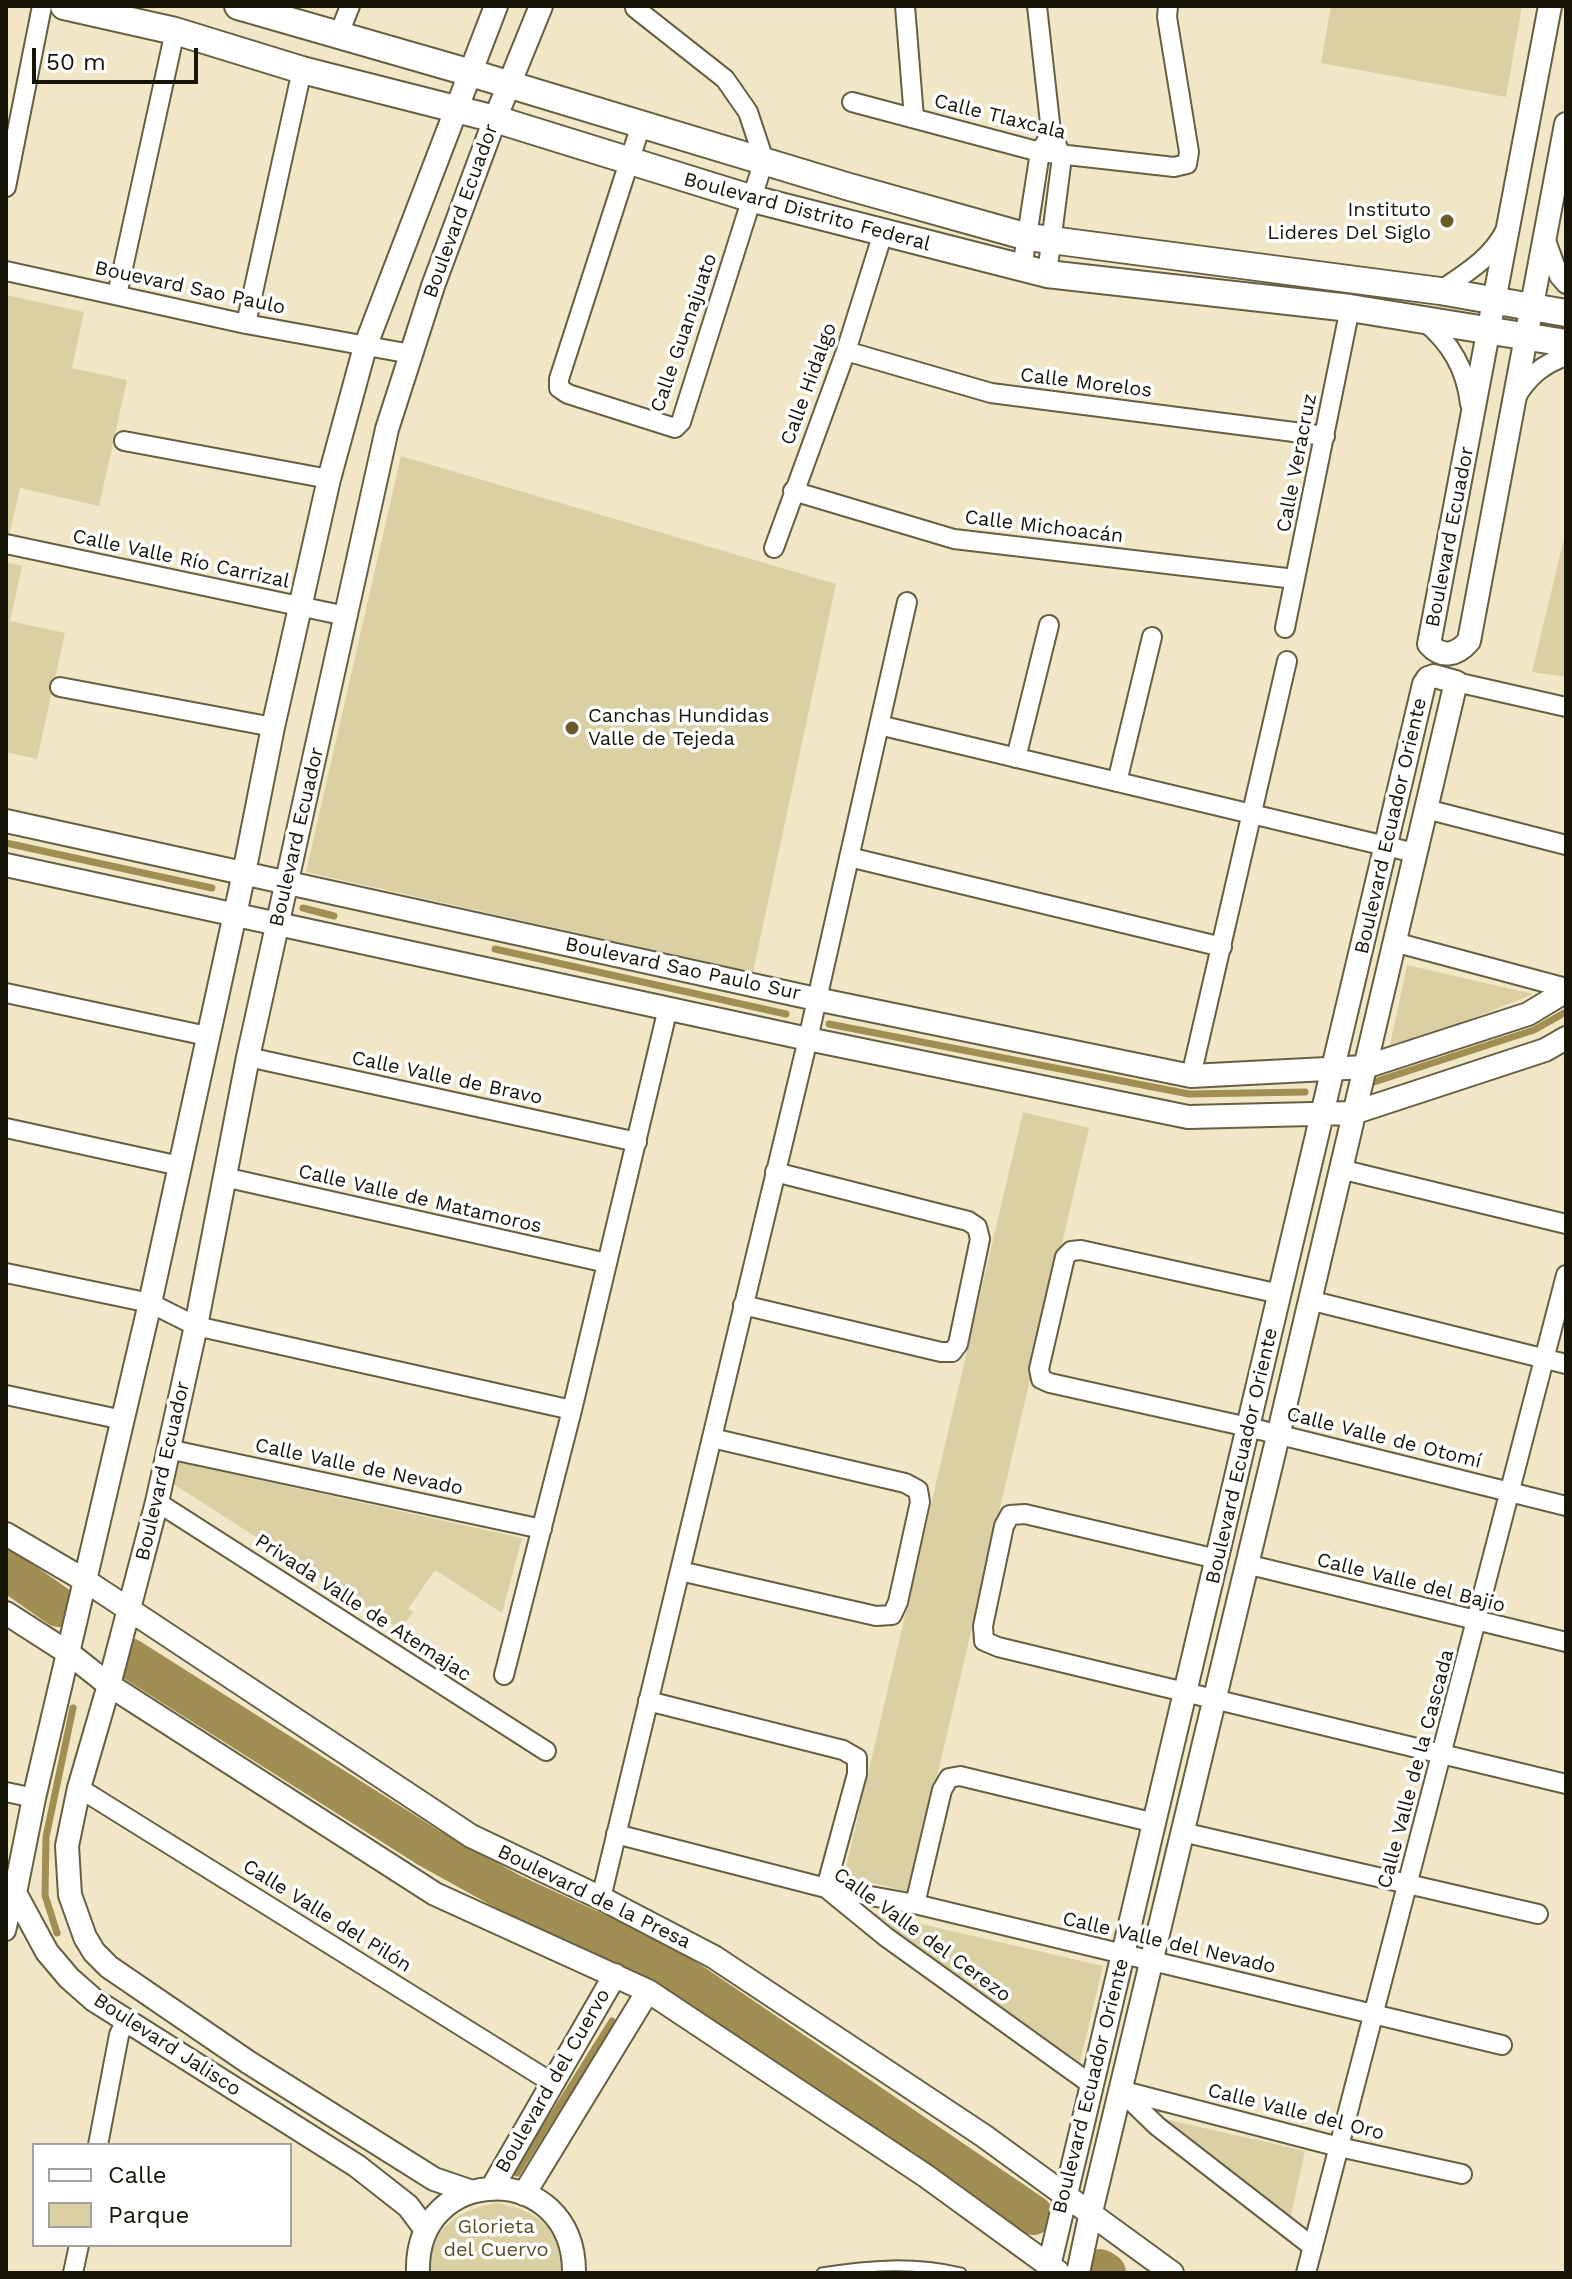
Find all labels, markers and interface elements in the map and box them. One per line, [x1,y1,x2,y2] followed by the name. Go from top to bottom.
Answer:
[36,32,202,82] scale bar
[46,48,106,76] text: 50 m
[932,89,1068,145] street label: Calle Tlaxcala
[418,121,504,301] street label: Boulevard Ecuador
[681,167,933,257] street label: Boulevard Distrito Federal
[1267,198,1431,245] place label: Instituto Lideres Del Siglo
[1438,212,1456,230] marker: Instituto Lideres Del Siglo
[646,250,722,416] street label: Calle Guanajuato
[93,256,287,320] street label: Bouevard Sao Paulo
[776,320,842,448] street label: Calle Hidalgo
[1019,363,1153,403] street label: Calle Morelos
[1272,392,1322,534] street label: Calle Veracruz
[1421,445,1479,629] street label: Boulevard Ecuador
[963,505,1125,549] street label: Calle Michoacán
[70,524,292,594] street label: Calle Valle Río Carrizal
[1350,696,1432,956] street label: Boulevard Ecuador Oriente
[588,704,769,751] place label: Canchas Hundidas Valle de Tejeda
[563,719,581,737] marker: Canchas Hundidas Valle de Tejeda
[265,745,329,929] street label: Boulevard Ecuador
[563,932,803,1006] street label: Boulevard Sao Paulo Sur
[349,1046,545,1110] street label: Calle Valle de Bravo
[296,1159,544,1239] street label: Calle Valle de Matamoros
[1201,1326,1283,1586] street label: Boulevard Ecuador Oriente
[131,1379,195,1563] street label: Boulevard Ecuador
[1284,1402,1484,1474] street label: Calle Valle de Otomí
[253,1433,465,1501] street label: Calle Valle de Nevado
[250,1529,476,1687] street label: Privada Valle de Atemajac
[1314,1548,1508,1618] street label: Calle Valle del Bajio
[1373,1647,1459,1891] street label: Calle Valle de la Cascada
[493,1840,695,1954] street label: Boulevard de la Presa
[238,1854,416,1978] street label: Calle Valle del Pilón
[829,1863,1015,2007] street label: Calle Valle del Cerezo
[1060,1907,1278,1979] street label: Calle Valle del Nevado
[1048,1956,1134,2216] street label: Boulevard Ecuador Oriente
[490,1985,616,2177] street label: Boulevard del Cuervo
[89,1988,245,2102] street label: Boulevard Jalisco
[1205,2078,1387,2146] street label: Calle Valle del Oro
[32,2143,292,2247] legend
[108,2161,167,2189] text: Calle
[108,2201,189,2229] text: Parque
[443,2215,549,2262] park label: Glorieta del Cuervo

